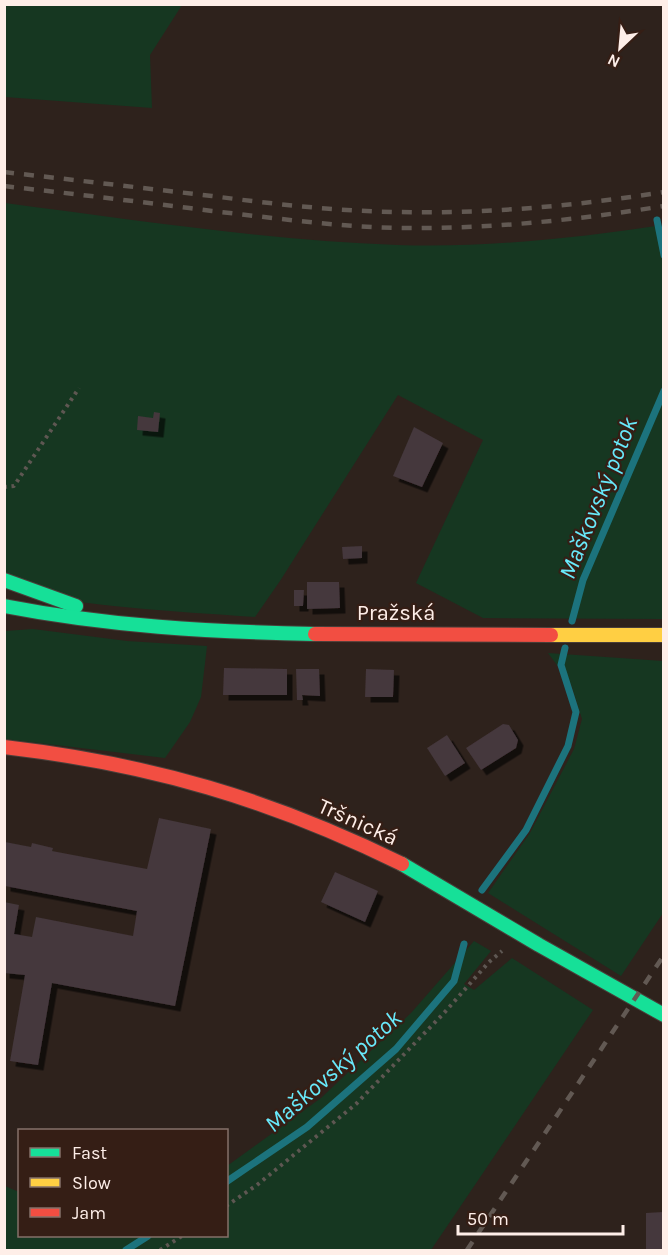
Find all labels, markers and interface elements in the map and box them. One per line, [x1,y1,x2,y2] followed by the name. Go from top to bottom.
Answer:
[590,18,650,78] north arrow
[604,50,623,72] text: N
[553,412,644,583] water label: Maškovský potok
[357,600,435,626] street label: Pražská
[314,793,402,851] street label: Tršnická
[259,1003,408,1138] water label: Maškovský potok
[18,1129,228,1237] legend
[72,1142,107,1164] text: Fast
[72,1172,111,1194] text: Slow
[458,1198,623,1236] scale bar
[72,1202,106,1224] text: Jam
[467,1208,509,1230] text: 50 m

